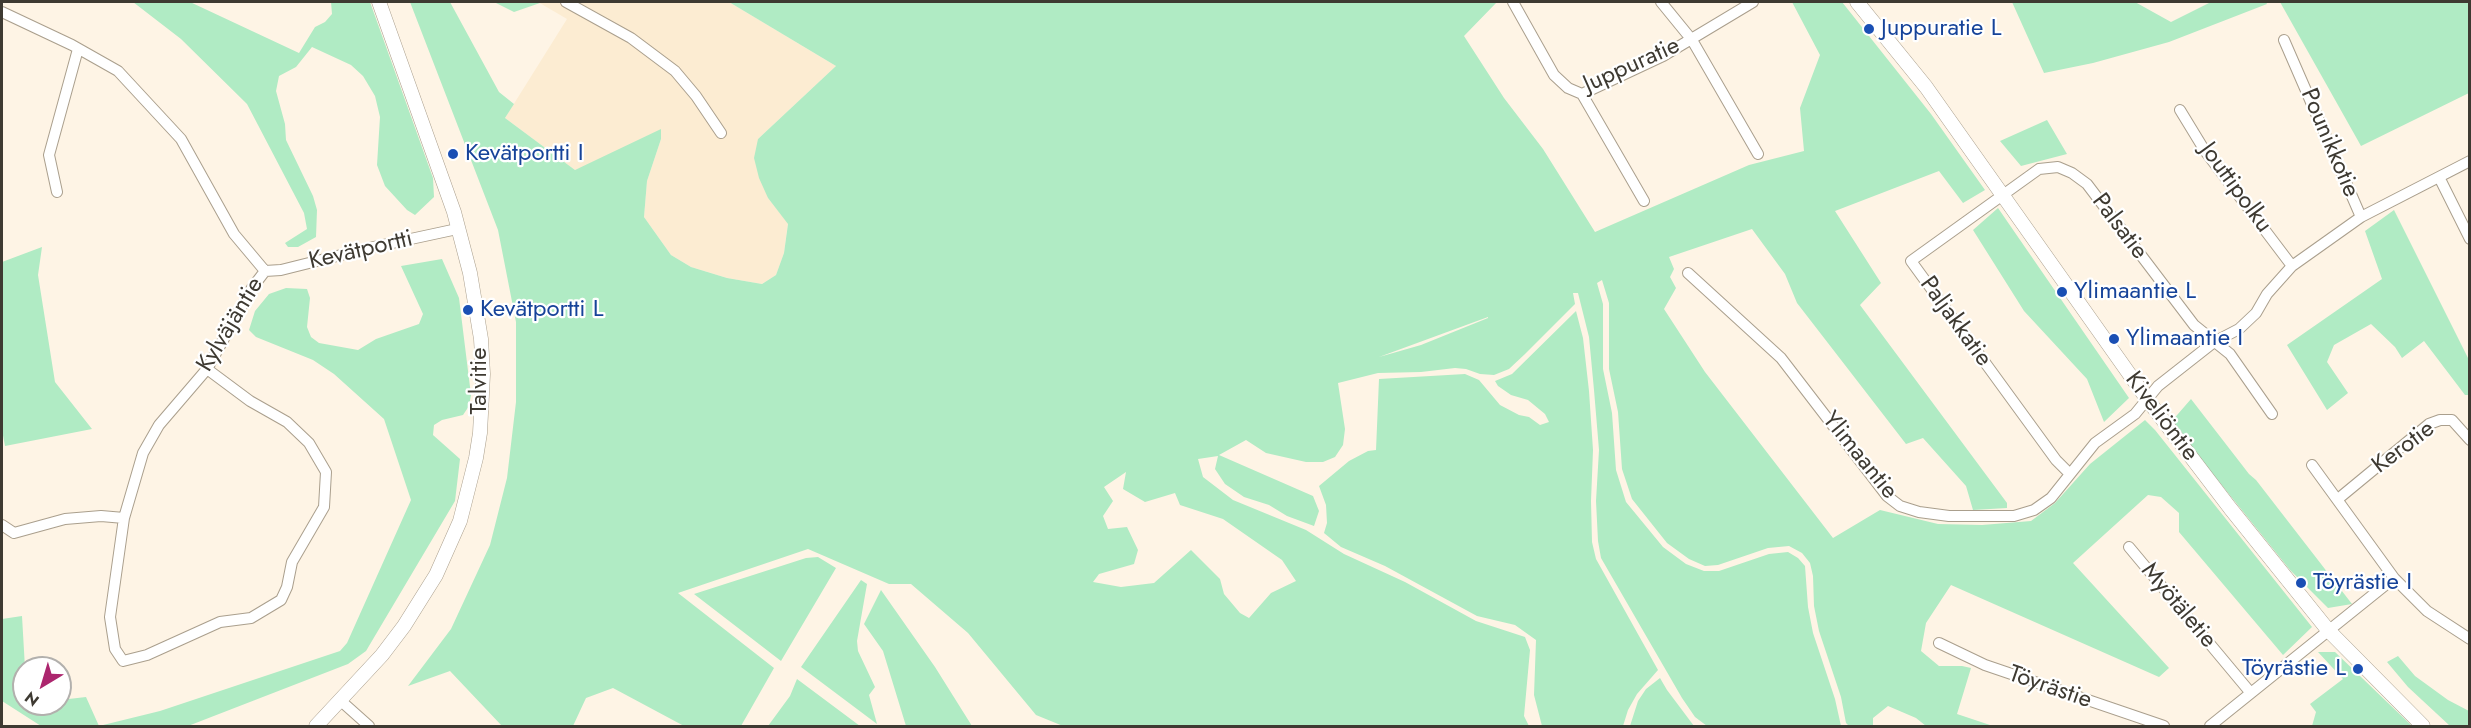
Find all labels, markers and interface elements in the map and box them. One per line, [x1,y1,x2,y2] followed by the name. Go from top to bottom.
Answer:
[1881,15,2001,43] place label: Juppuratie L
[1862,22,1876,36] marker: Juppuratie L
[1579,32,1685,100] street label: Juppuratie
[2293,84,2365,202] street label: Pounikkotie
[2193,137,2277,239] street label: Jouttipolku
[465,140,584,168] place label: Kevätportti I
[446,147,460,161] marker: Kevätportti I
[2085,188,2153,266] street label: Palsatie
[306,225,416,277] street label: Kevätportti
[1913,271,1997,373] street label: Paljakkatie
[192,272,270,378] street label: Kylväjäntie
[2074,278,2196,306] place label: Ylimaantie L
[2055,285,2069,299] marker: Ylimaantie L
[480,296,604,324] place label: Kevätportti L
[461,303,475,317] marker: Kevätportti L
[2126,325,2243,353] place label: Ylimaantie I
[2107,332,2121,346] marker: Ylimaantie I
[466,348,494,414] street label: Talvitie
[2118,367,2204,467] street label: Kiveliöntie
[1815,407,1903,505] street label: Ylimaantie
[2367,415,2441,481] street label: Kerotie
[2134,558,2222,654] street label: Myötäletie
[2313,569,2412,597] place label: Töyrästie I
[2294,576,2308,590] marker: Töyrästie I
[2242,655,2346,683] place label: Töyrästie L
[12,656,72,716] north arrow
[2005,660,2095,716] street label: Töyrästie
[2351,662,2365,676] marker: Töyrästie L
[20,686,44,712] text: N

